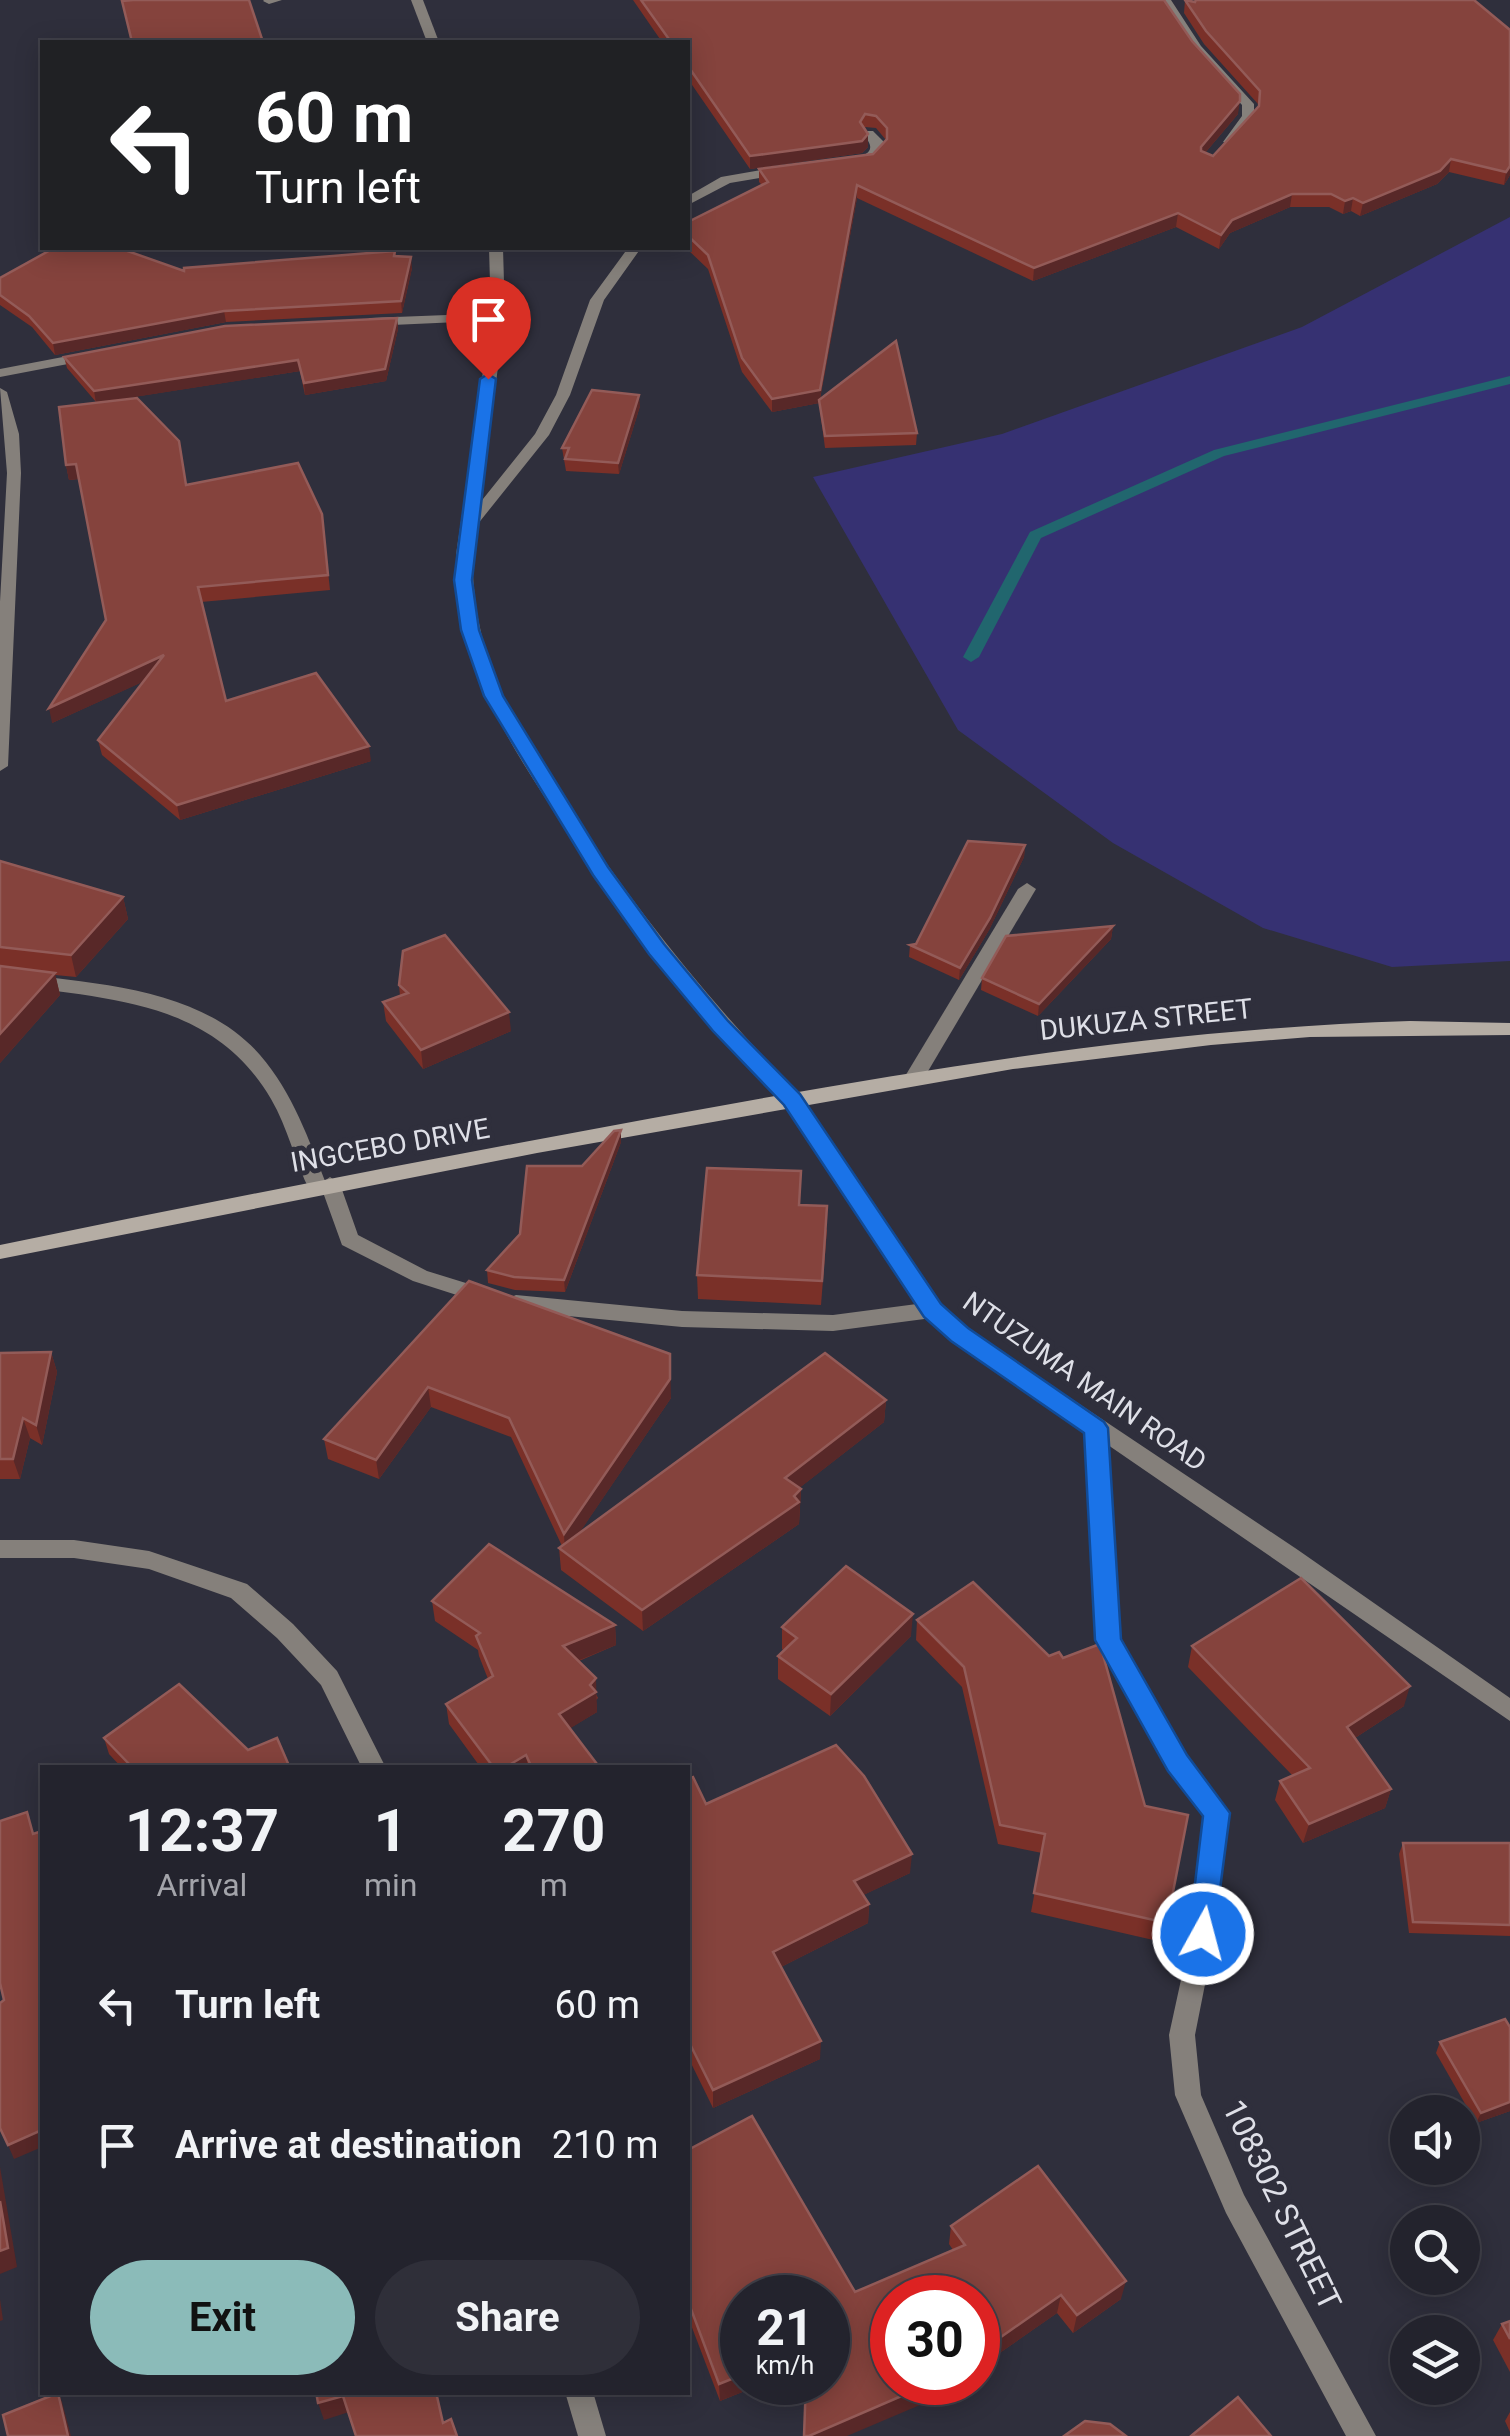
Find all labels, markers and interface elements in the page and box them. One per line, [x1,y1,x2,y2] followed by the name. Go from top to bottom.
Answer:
[255,77,413,159] text: 60 m
[90,80,220,210] icon: left
[255,161,421,214] text: Turn left
[446,277,531,380] pin
[461,292,516,347] icon: arrive
[1038,992,1254,1047] street label: DUKUZA STREET
[288,1112,492,1179] street label: INGCEBO DRIVE
[957,1285,1213,1478] street label: NTUZUMA MAIN ROAD
[125,1795,279,1866] text: 12:37
[373,1795,408,1866] text: 1
[502,1795,605,1866] text: 270
[157,1866,247,1904] text: Arrival
[364,1866,417,1904] text: min
[540,1866,568,1904] text: m
[1151,1882,1255,1986] position arrow
[90,1978,145,2033] icon: left
[175,1983,320,2027] text: Turn left
[555,1983,640,2027] text: 60 m
[1215,2094,1349,2316] street label: 108302 STREET
[1390,2095,1480,2405] map controls
[1390,2095,1480,2185] button: sound
[90,2118,145,2173] icon: arrive
[175,2123,522,2167] text: Arrive at destination
[552,2123,659,2167] text: 210 m
[1390,2205,1480,2295] button: search
[90,2260,355,2375] button: Exit
[375,2260,640,2375] button: Share
[870,2275,1000,2405] speed limit sign: 30
[756,2299,814,2357] text: 21
[1390,2315,1480,2405] button: layers
[756,2351,814,2380] text: km/h

